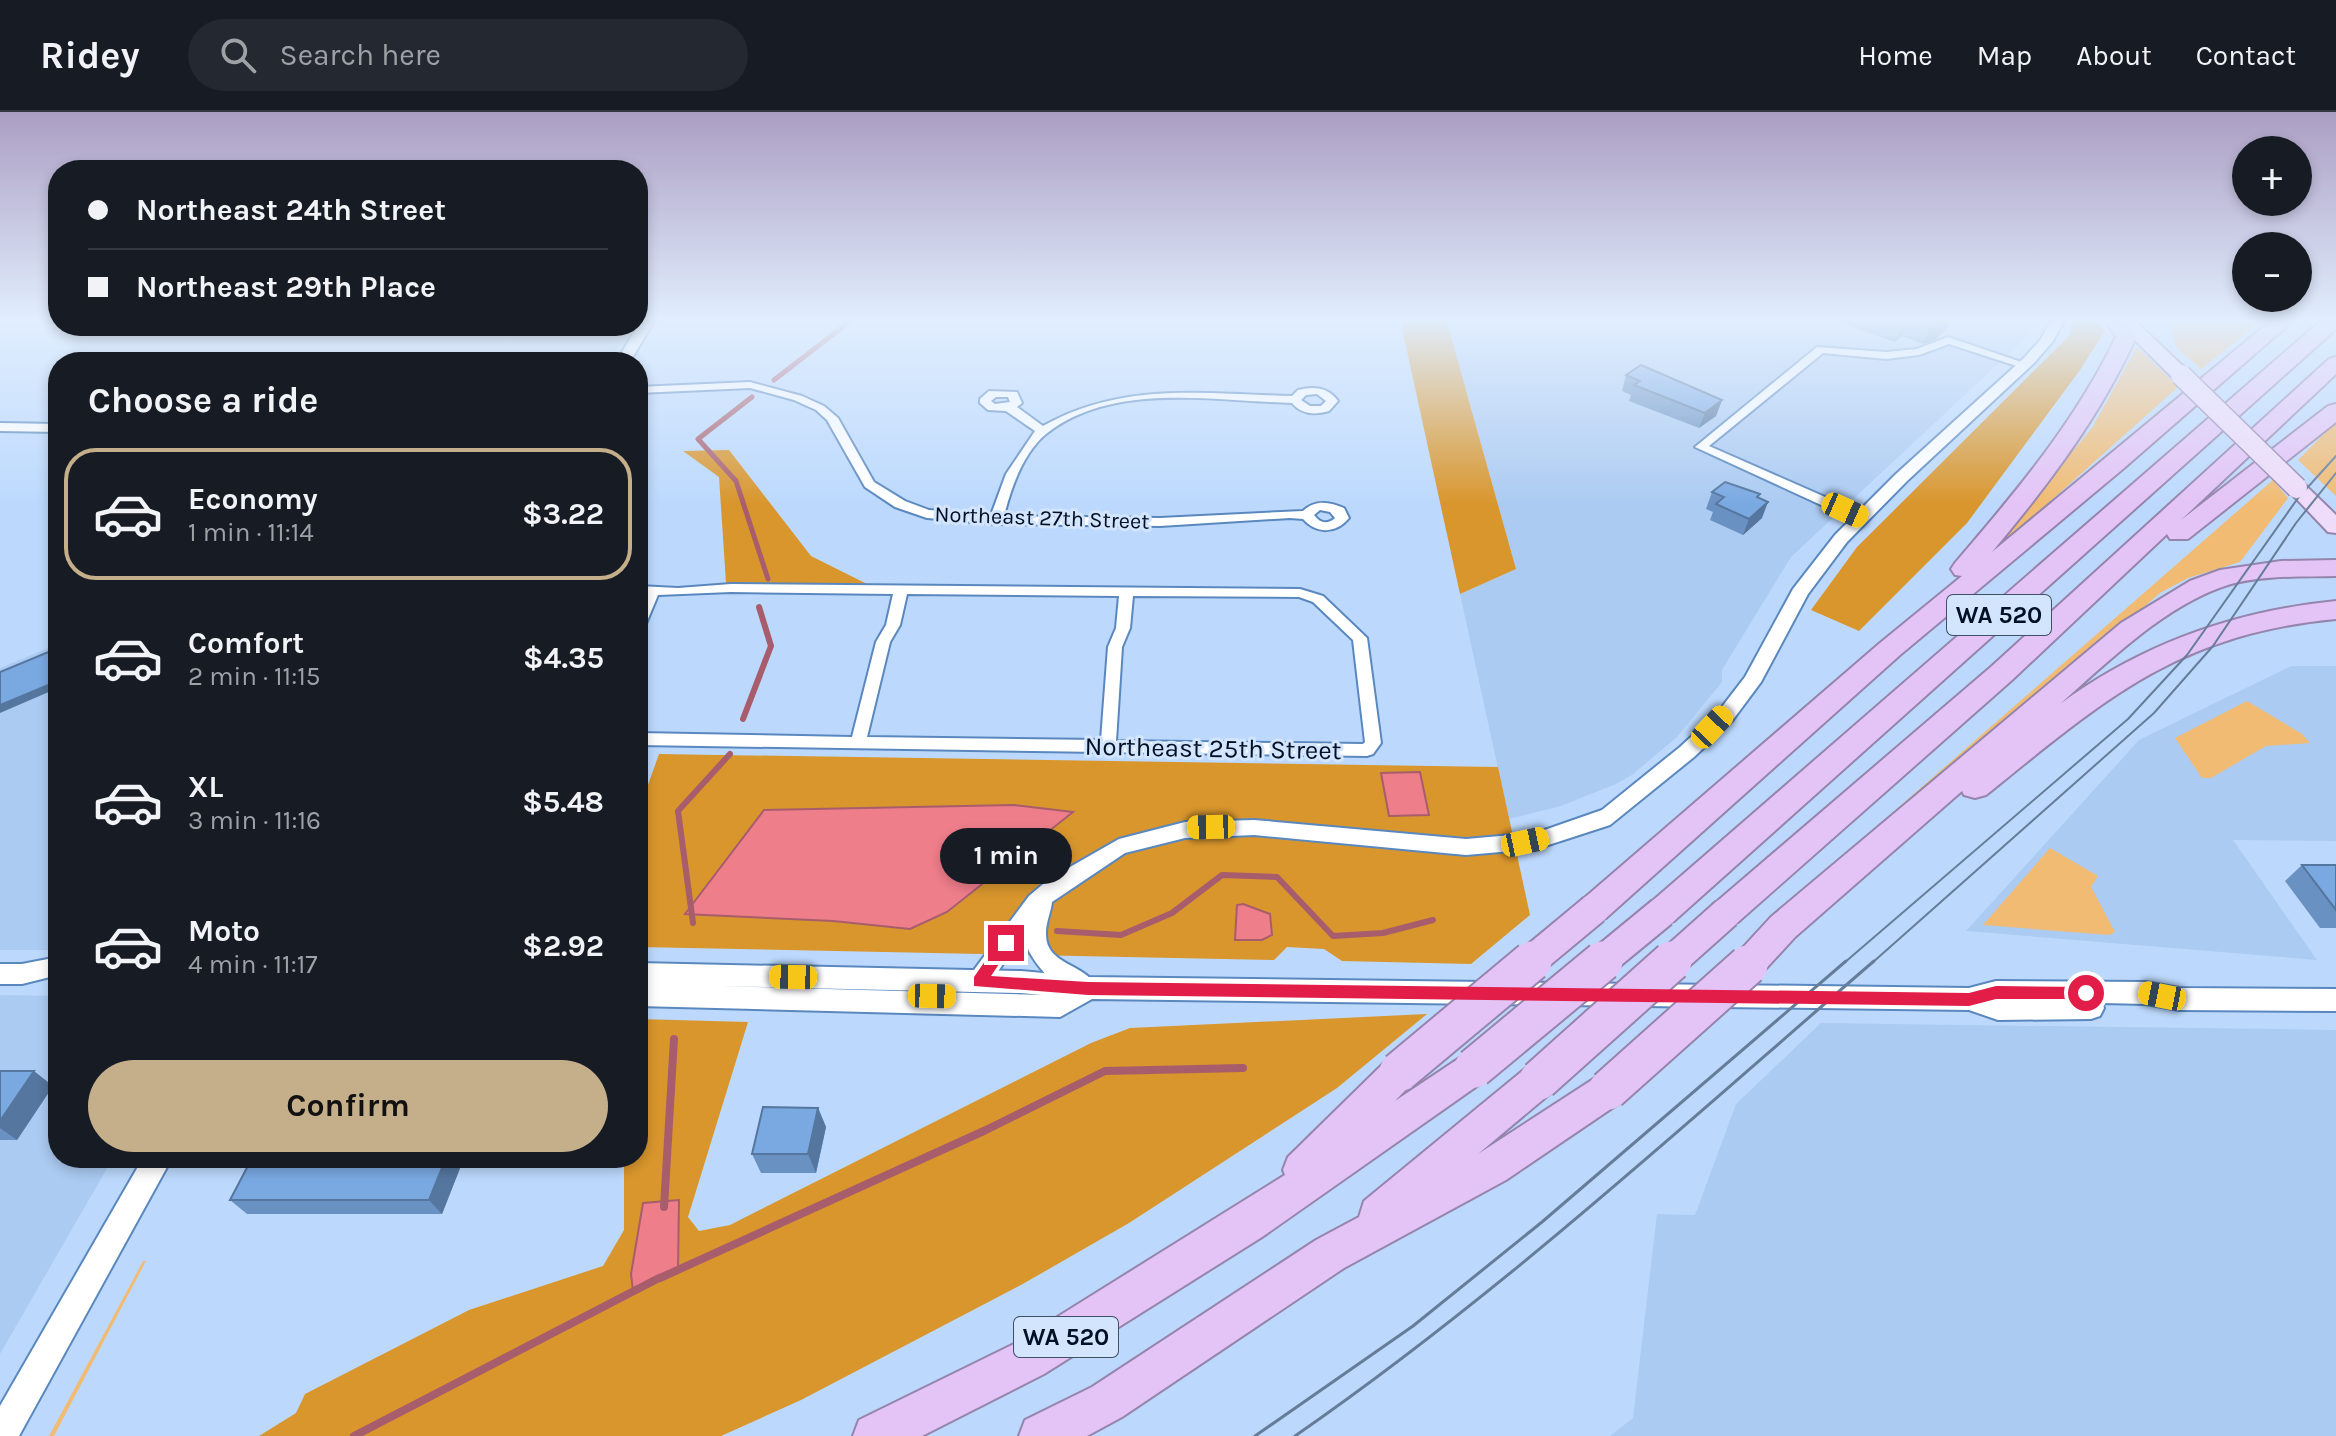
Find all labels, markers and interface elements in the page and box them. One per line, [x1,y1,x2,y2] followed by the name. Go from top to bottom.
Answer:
[188,19,748,91] search box
[40,33,140,78] text: Ridey
[216,33,260,77] icon: search
[280,37,441,73] text: Search here
[1858,39,1933,72] text: Home
[1977,39,2032,72] text: Map
[2076,39,2152,72] text: About
[2196,39,2296,72] text: Contact
[2232,136,2312,312] map controls
[2232,136,2312,216] button: +
[136,192,446,228] text: Northeast 24th Street
[2232,232,2312,312] button: −
[136,269,436,305] text: Northeast 29th Place
[88,379,318,421] text: Choose a ride
[92,478,164,550] icon: car
[188,481,318,517] text: Economy
[1818,489,1872,531] car
[522,496,604,532] text: $3.22
[934,501,1150,535] street label: Northeast 27th Street
[188,517,314,548] text: 1 min · 11:14
[1947,595,2051,635] road number: WA 520
[92,622,164,694] icon: car
[188,625,304,661] text: Comfort
[523,640,604,676] text: $4.35
[188,661,320,692] text: 2 min · 11:15
[1687,701,1737,753] car
[1084,731,1342,766] street label: Northeast 25th Street
[92,766,164,838] icon: car
[188,769,223,805] text: XL
[522,784,604,820] text: $5.48
[188,805,321,836] text: 3 min · 11:16
[1187,815,1235,839] car
[1499,825,1551,859] car
[940,827,1072,883] callout: 1 min
[973,840,1039,871] text: 1 min
[92,910,164,982] icon: car
[188,913,260,949] text: Moto
[988,925,1024,961] route end
[522,928,604,964] text: $2.92
[188,949,317,980] text: 4 min · 11:17
[769,965,817,989] car
[2068,975,2104,1011] route start
[2136,980,2188,1012] car
[908,984,956,1008] car
[88,1060,608,1152] button: Confirm
[1014,1317,1118,1357] road number: WA 520

